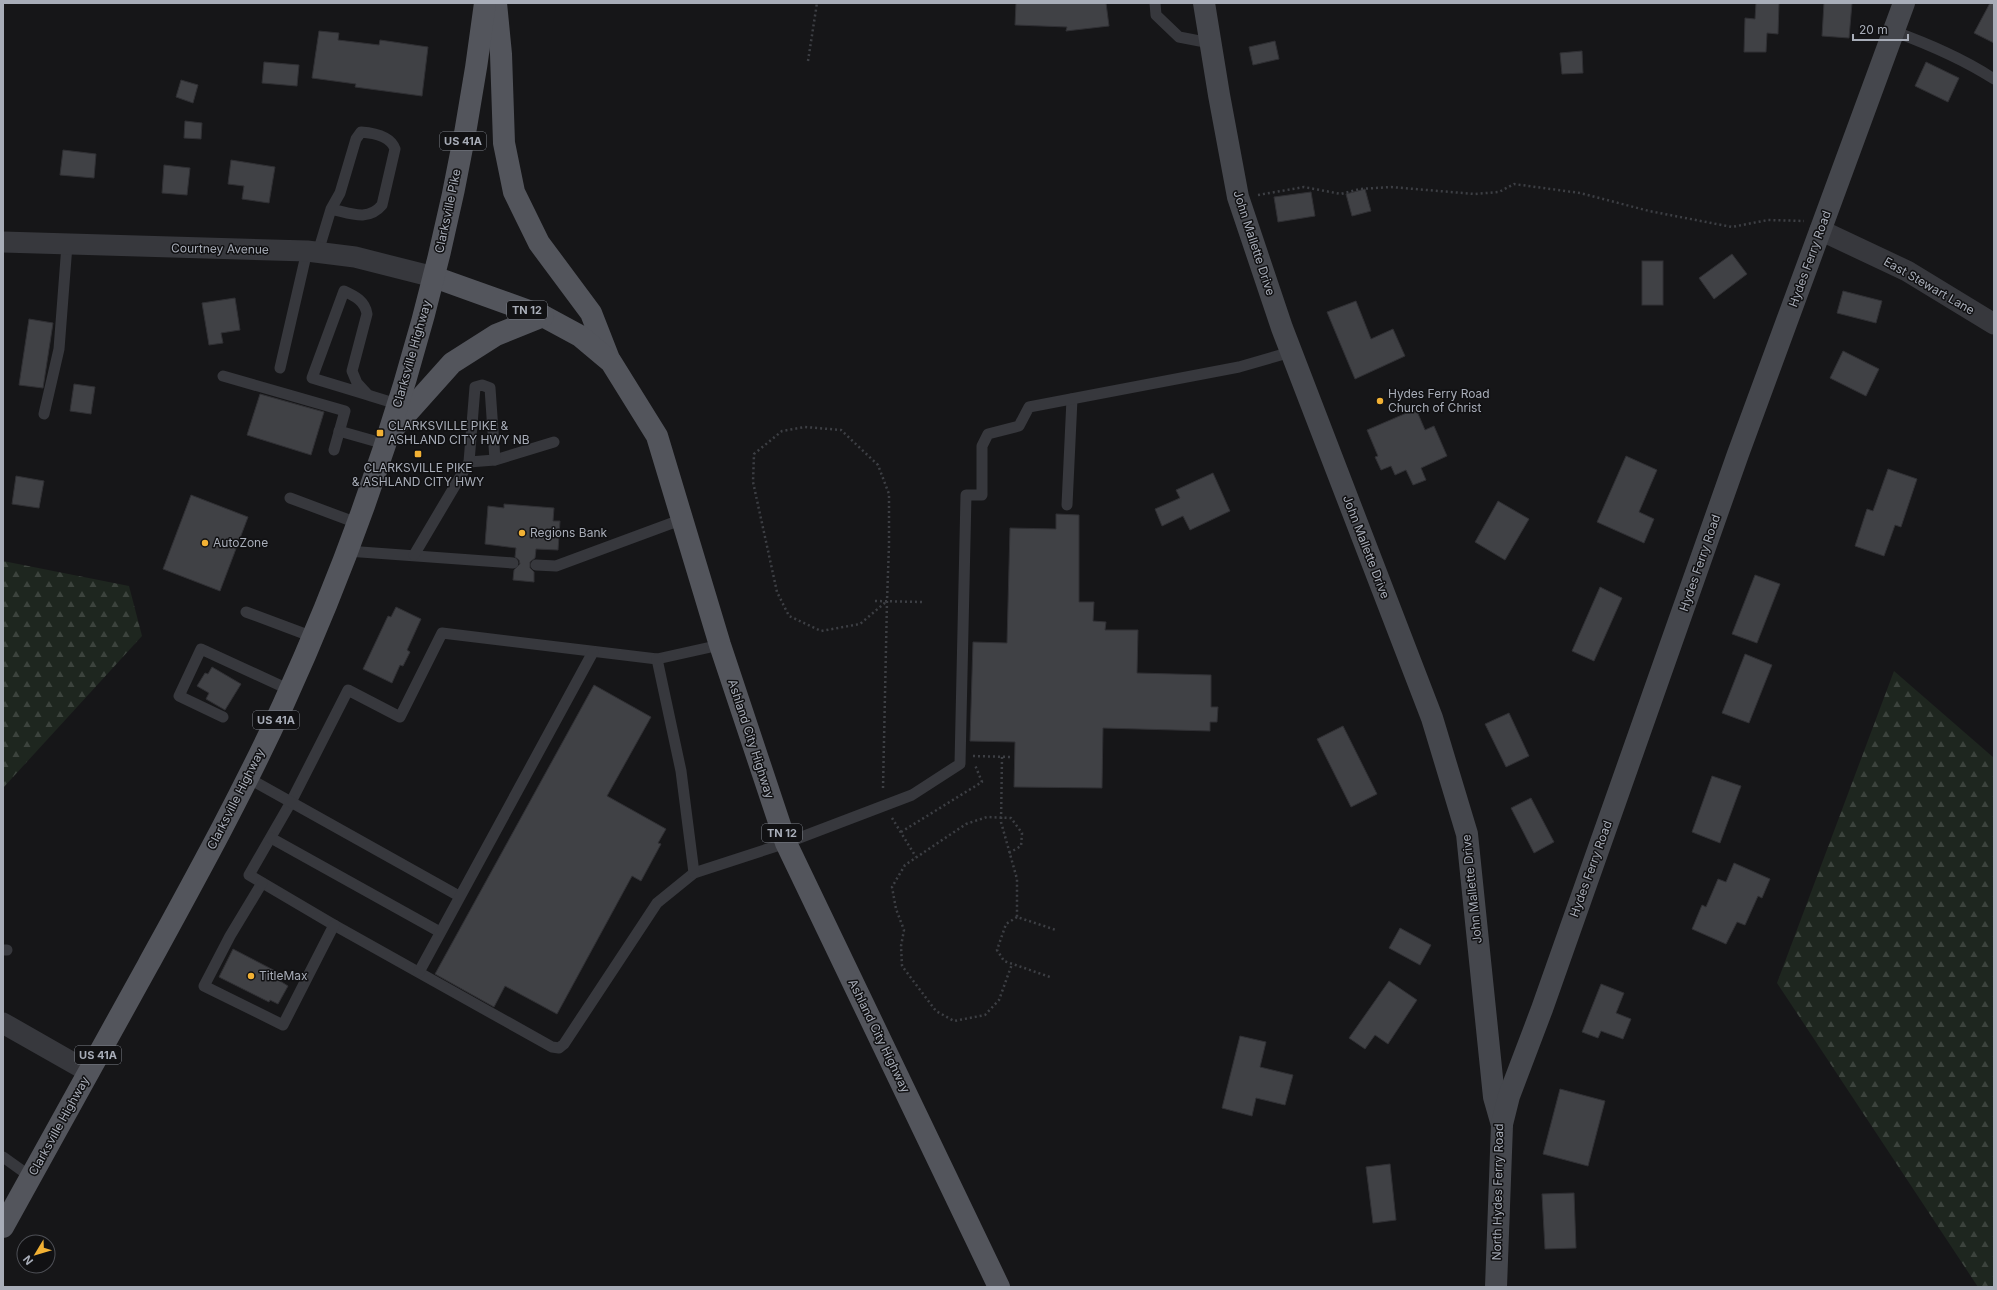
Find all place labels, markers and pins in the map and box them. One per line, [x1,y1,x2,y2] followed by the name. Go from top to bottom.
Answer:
[1388,386,1490,415] place label: Hydes Ferry Road Church of Christ
[1375,396,1385,406] marker: Hydes Ferry Road Church of Christ
[388,418,530,447] place label: CLARKSVILLE PIKE & ASHLAND CITY HWY NB
[375,428,385,438] marker: CLARKSVILLE PIKE & ASHLAND CITY HWY NB
[413,449,423,459] marker: CLARKSVILLE PIKE & ASHLAND CITY HWY
[352,460,484,489] place label: CLARKSVILLE PIKE & ASHLAND CITY HWY
[530,525,607,540] place label: Regions Bank
[517,528,527,538] marker: Regions Bank
[213,535,268,550] place label: AutoZone
[200,538,210,548] marker: AutoZone
[259,968,308,983] place label: TitleMax
[246,971,256,981] marker: TitleMax

